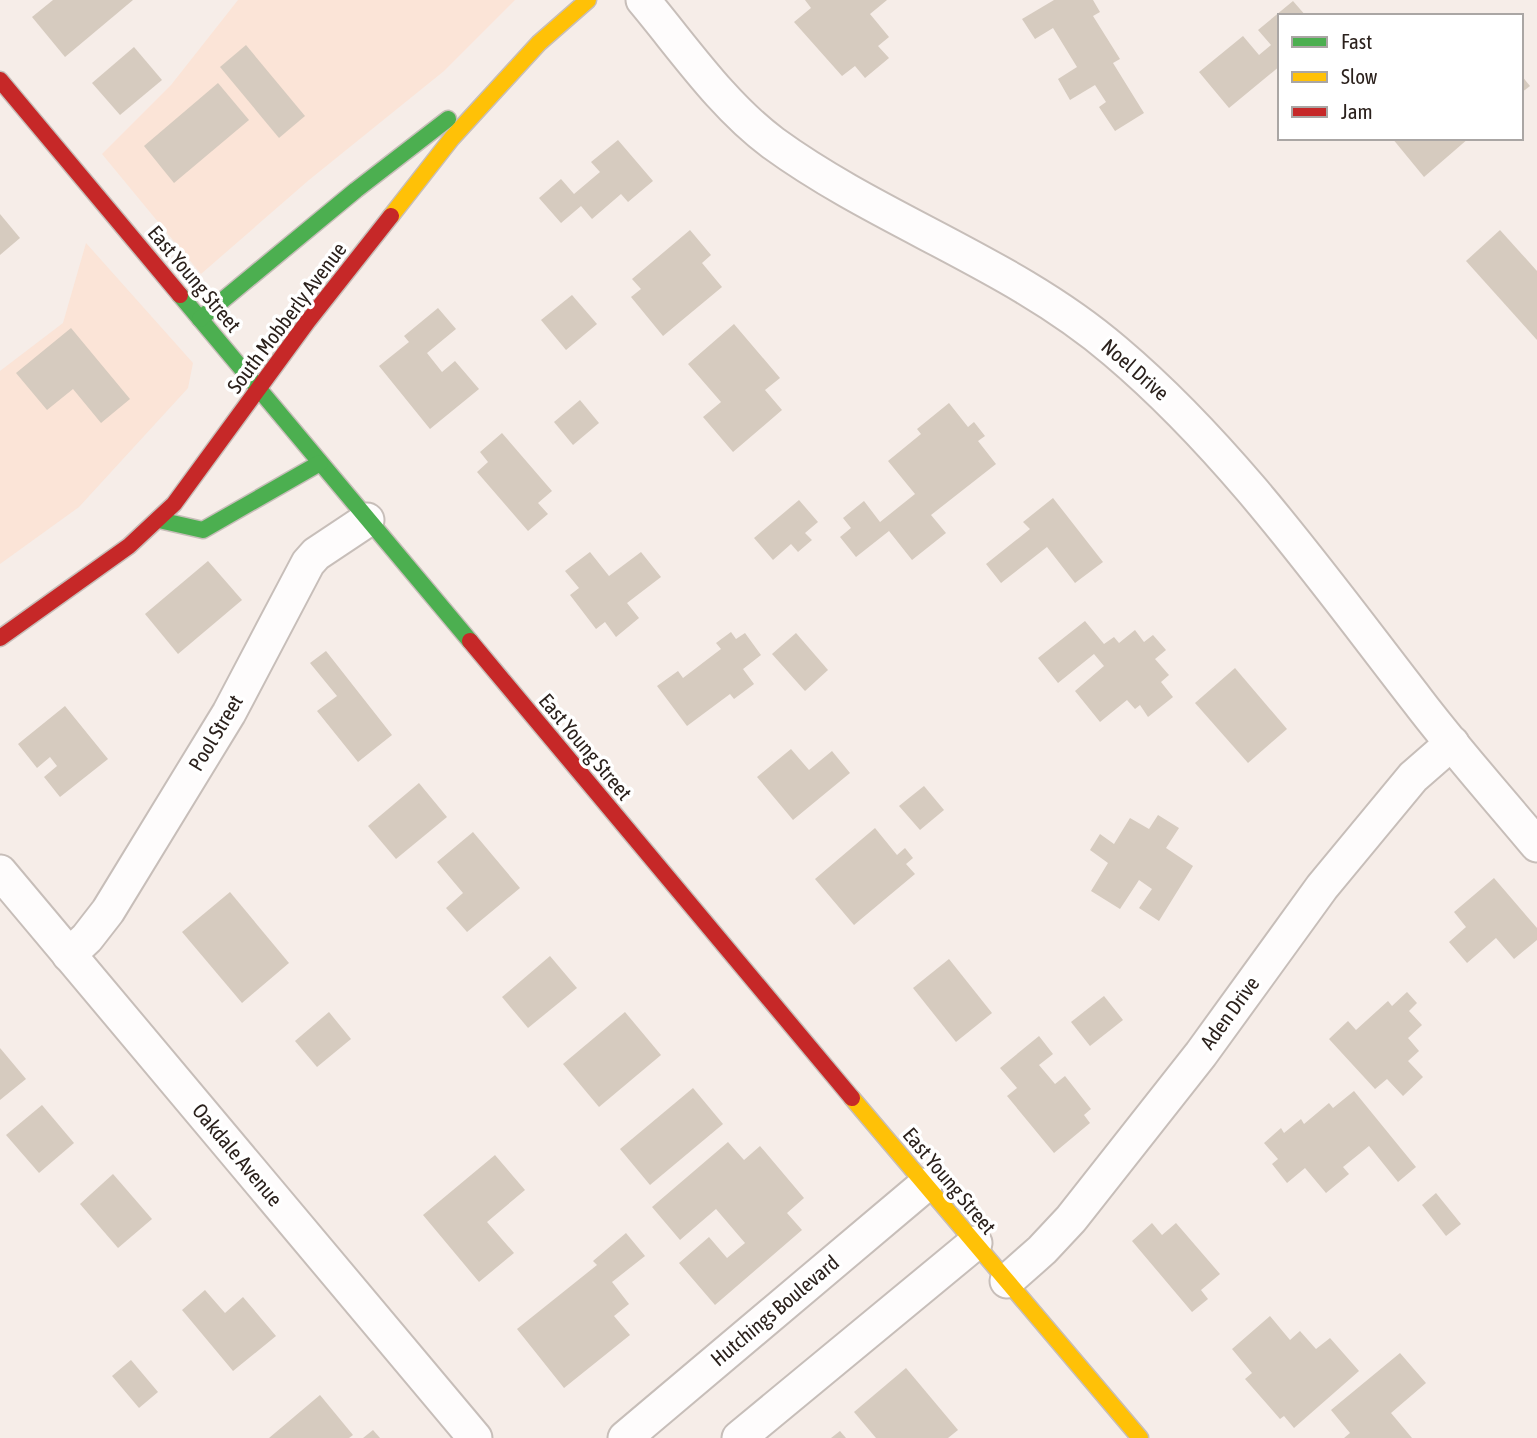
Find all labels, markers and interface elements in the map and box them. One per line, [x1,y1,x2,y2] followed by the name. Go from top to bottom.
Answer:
[1278,14,1523,140] legend
[1341,29,1372,53] text: Fast
[1341,64,1378,88] text: Slow
[1341,99,1373,123] text: Jam
[143,220,246,336] street label: East Young Street
[222,237,351,398] street label: South Mobberly Avenue
[1097,334,1174,405] street label: Noel Drive
[534,688,637,804] street label: East Young Street
[183,690,247,775] street label: Pool Street
[1195,972,1263,1053] street label: Aden Drive
[188,1098,288,1211] street label: Oakdale Avenue
[898,1122,1001,1238] street label: East Young Street
[706,1250,843,1371] street label: Hutchings Boulevard

